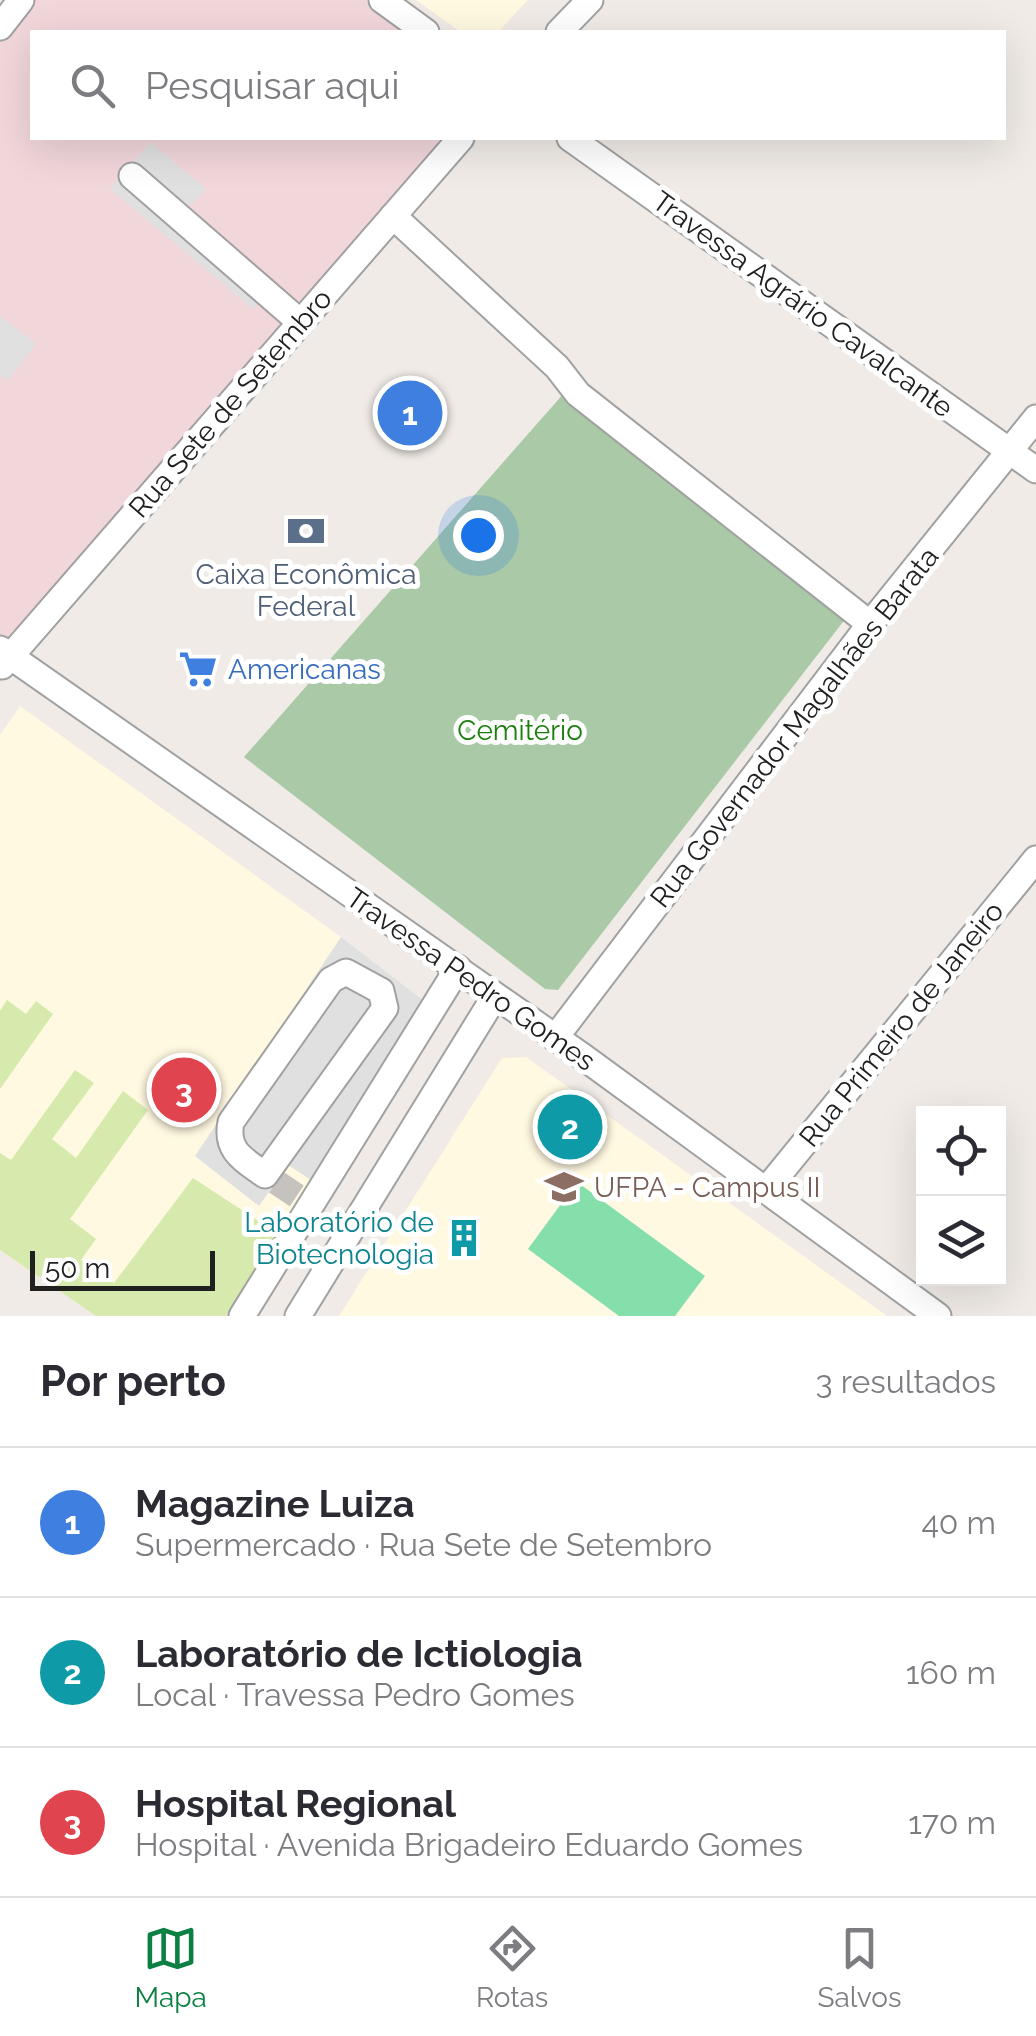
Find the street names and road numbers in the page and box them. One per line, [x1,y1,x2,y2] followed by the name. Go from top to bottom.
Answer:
[646,184,959,424] street label: Travessa Agrário Cavalcante
[122,282,339,524] street label: Rua Sete de Setembro
[643,541,945,914] street label: Rua Governador Magalhães Barata
[340,881,601,1078] street label: Travessa Pedro Gomes
[792,895,1010,1153] street label: Rua Primeiro de Janeiro

